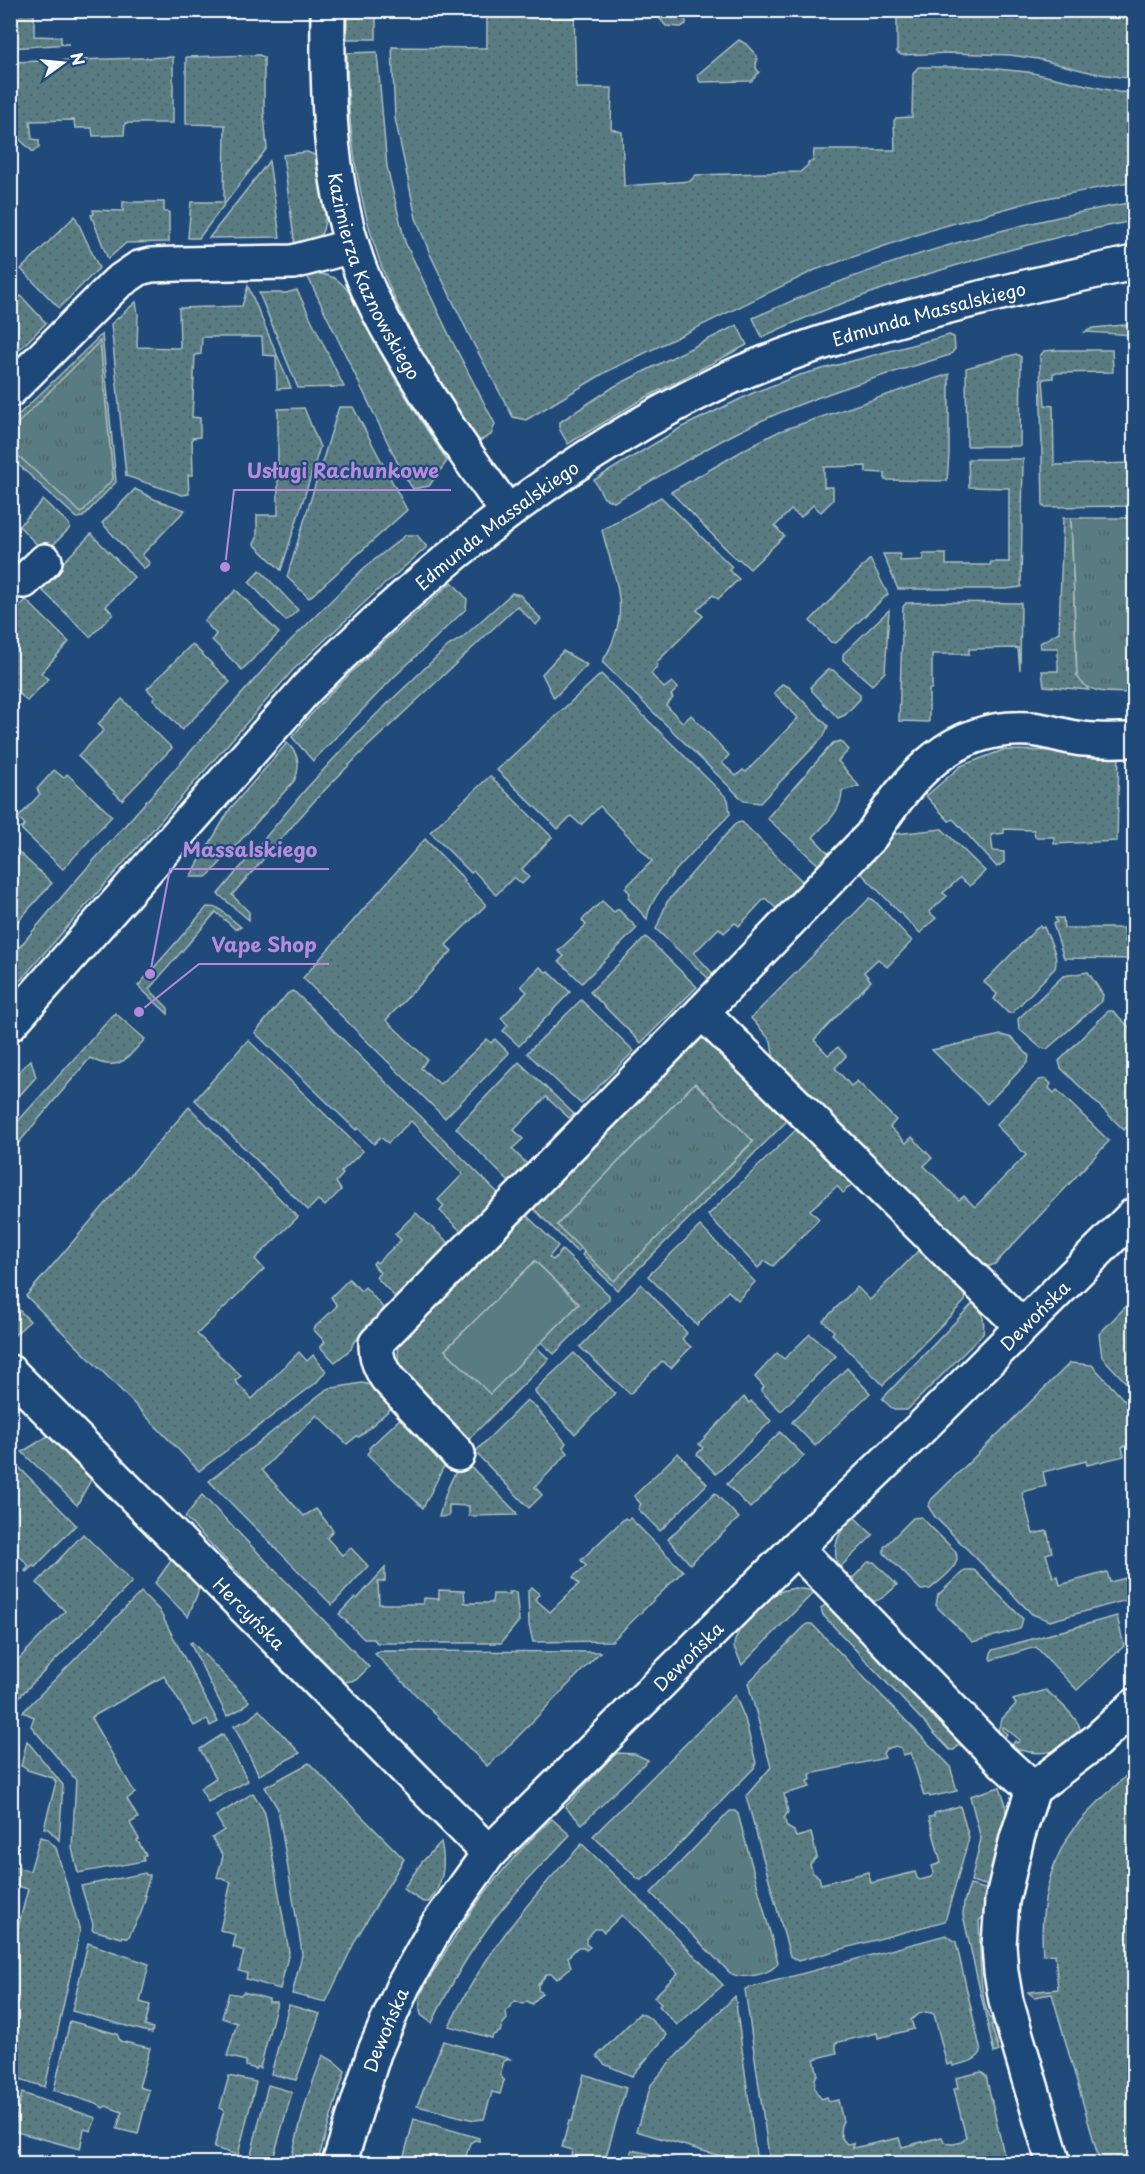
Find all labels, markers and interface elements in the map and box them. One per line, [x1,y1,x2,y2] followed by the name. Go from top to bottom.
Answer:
[33,33,93,93] north arrow
[65,50,92,68] text: N
[323,171,428,384] street label: Kazimierza Kaznowskiego
[828,274,1028,352] street label: Edmunda Massalskiego
[234,452,451,490] callout: Usługi Rachunkowe
[408,453,583,596] street label: Edmunda Massalskiego
[247,455,439,485] text: Usługi Rachunkowe
[170,831,329,869] callout: Massalskiego
[183,834,318,864] text: Massalskiego
[199,926,329,964] callout: Vape Shop
[211,929,317,959] text: Vape Shop
[993,1273,1076,1356] street label: Dewońska
[208,1571,293,1656] street label: Hercyńska
[646,1614,729,1697] street label: Dewońska
[355,1982,415,2075] street label: Dewońska

